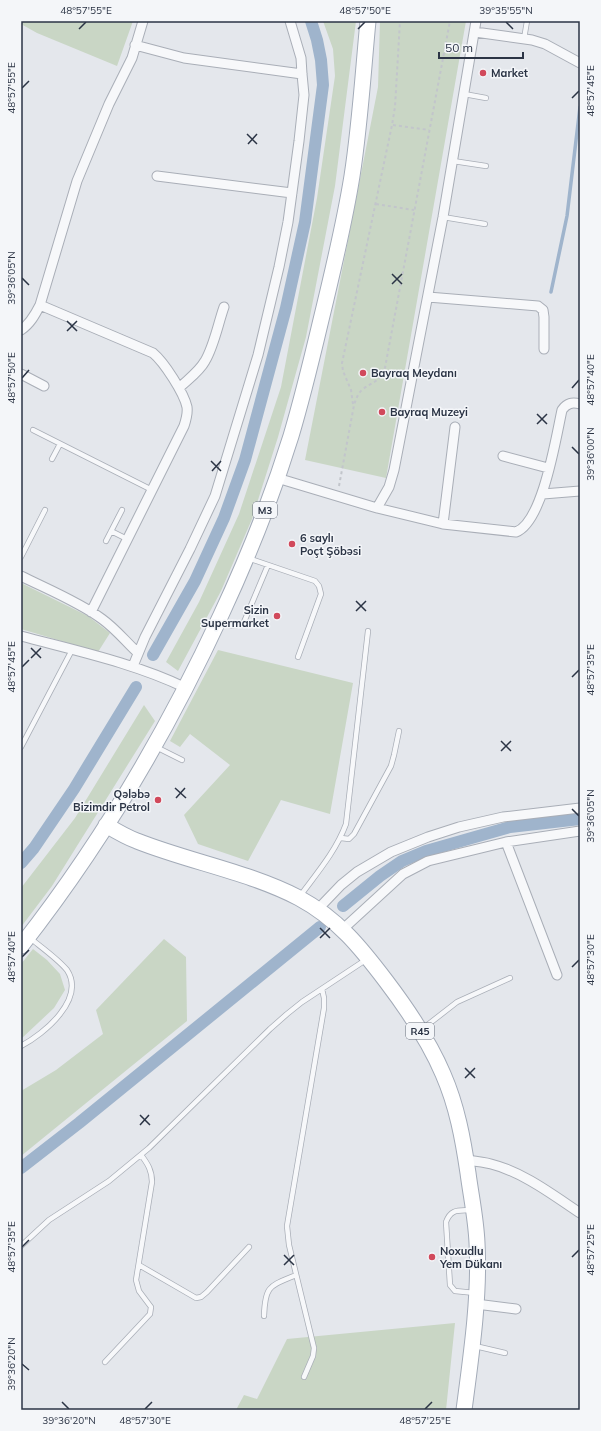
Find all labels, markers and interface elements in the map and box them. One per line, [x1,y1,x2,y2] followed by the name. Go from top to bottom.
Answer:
[60,4,112,17] text: 48°57'55"E
[339,4,391,17] text: 48°57'50"E
[479,4,533,17] text: 39°35'55"N
[439,34,523,60] scale bar
[445,40,473,55] text: 50 m
[5,62,18,114] text: 48°57'55"E
[584,65,597,117] text: 48°57'45"E
[491,66,528,80] place label: Market
[478,68,488,78] marker: Market
[5,251,18,305] text: 39°36'05"N
[5,352,18,404] text: 48°57'50"E
[584,354,597,406] text: 48°57'40"E
[371,366,457,380] place label: Bayraq Meydanı
[358,368,368,378] marker: Bayraq Meydanı
[390,405,468,419] place label: Bayraq Muzeyi
[377,407,387,417] marker: Bayraq Muzeyi
[584,427,597,481] text: 39°36'00"N
[253,502,277,518] road number: M3
[300,531,361,558] place label: 6 saylı Poçt Şöbəsi
[287,539,297,549] marker: 6 saylı Poçt Şöbəsi
[201,603,269,630] place label: Sizin Supermarket
[272,611,282,621] marker: Sizin Supermarket
[5,641,18,693] text: 48°57'45"E
[584,644,597,696] text: 48°57'35"E
[73,787,150,814] place label: Qələbə Bizimdir Petrol
[584,789,597,843] text: 39°36'05"N
[153,795,163,805] marker: Qələbə Bizimdir Petrol
[5,931,18,983] text: 48°57'40"E
[584,934,597,986] text: 48°57'30"E
[406,1023,434,1039] road number: R45
[5,1221,18,1273] text: 48°57'35"E
[584,1224,597,1276] text: 48°57'25"E
[439,1244,502,1271] place label: Noxudlu Yem Dükanı
[427,1252,437,1262] marker: Noxudlu Yem Dükanı
[5,1337,18,1391] text: 39°36'20"N
[42,1414,96,1427] text: 39°36'20"N
[119,1414,171,1427] text: 48°57'30"E
[399,1414,451,1427] text: 48°57'25"E

